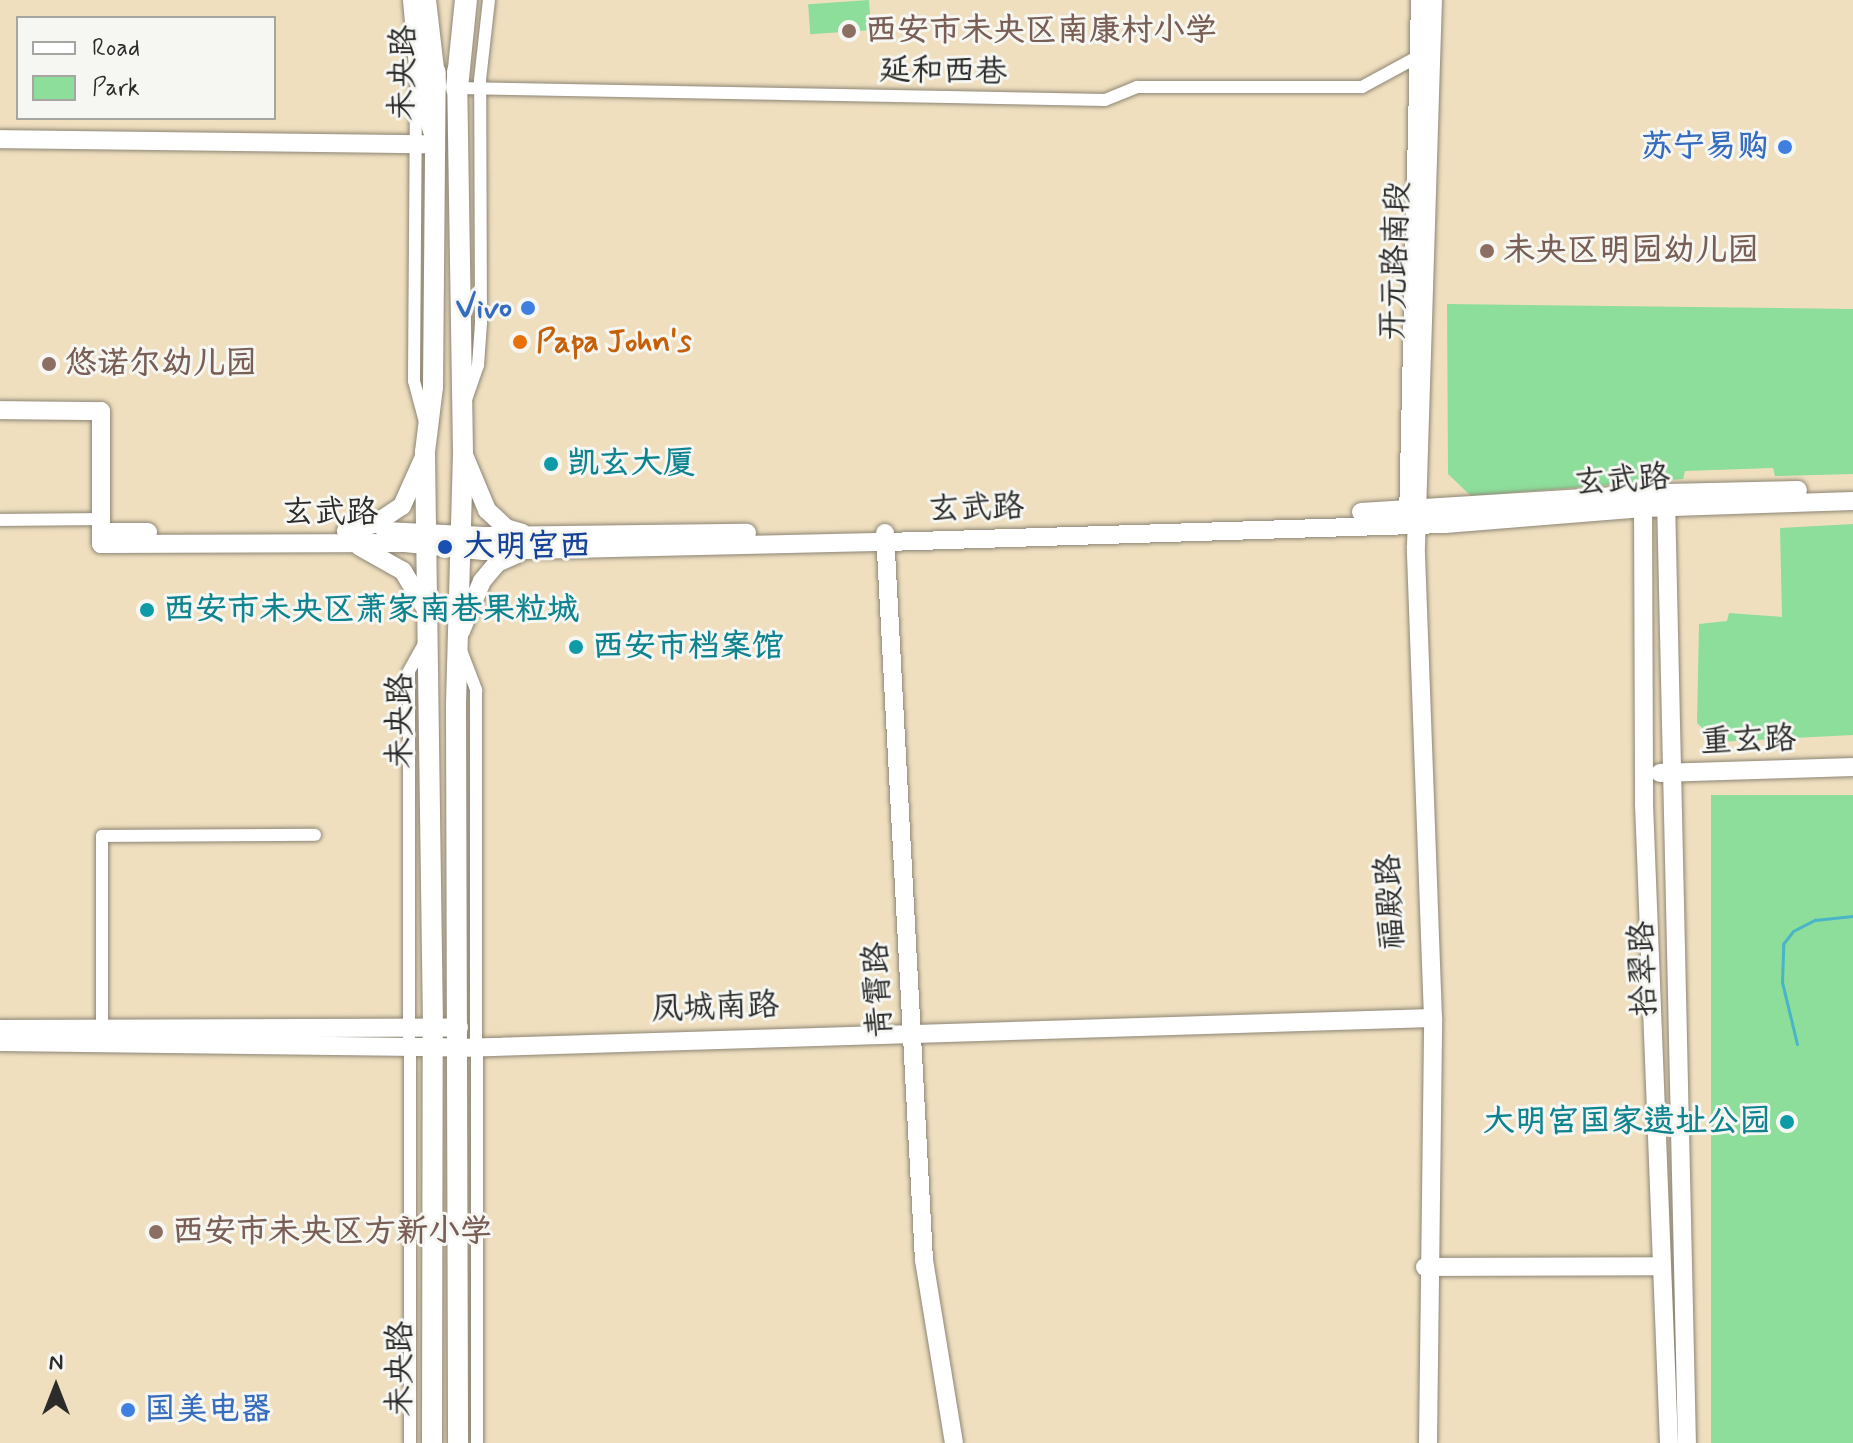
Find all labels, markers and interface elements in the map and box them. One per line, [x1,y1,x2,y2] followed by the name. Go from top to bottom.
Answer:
[865,12,1217,50] place label: 西安市未央区南康村小学
[16,16,276,120] legend
[840,22,858,40] marker: 西安市未央区南康村小学
[384,25,424,121] street label: 未央路
[92,33,140,64] text: Road
[879,52,1007,92] street label: 延和西巷
[92,73,140,104] text: Park
[1641,128,1769,166] place label: 苏宁易购
[1776,138,1794,156] marker: 苏宁易购
[1374,180,1418,342] street label: 开元路南段
[1503,232,1759,270] place label: 未央区明园幼儿园
[1478,242,1496,260] marker: 未央区明园幼儿园
[455,289,512,327] place label: Vivo
[519,299,537,317] marker: Vivo
[536,323,700,361] place label: Papa John's
[511,333,529,351] marker: Papa John's
[65,345,257,383] place label: 悠诺尔幼儿园
[40,355,58,373] marker: 悠诺尔幼儿园
[567,445,695,483] place label: 凯玄大厦
[542,455,560,473] marker: 凯玄大厦
[1573,458,1671,504] street label: 玄武路
[927,488,1025,530] street label: 玄武路
[282,494,378,532] street label: 玄武路
[463,528,591,566] place label: 大明宫西
[434,536,456,558] marker: 大明宫西
[163,591,579,629] place label: 西安市未央区萧家南巷果粒城
[138,601,156,619] marker: 西安市未央区萧家南巷果粒城
[592,628,784,666] place label: 西安市档案馆
[567,638,585,656] marker: 西安市档案馆
[382,673,420,769] street label: 未央路
[1699,720,1797,762] street label: 重玄路
[1369,853,1413,951] street label: 福殿路
[1623,920,1665,1018] street label: 拾翠路
[857,941,901,1039] street label: 青霄路
[650,987,780,1029] street label: 凤城南路
[1483,1103,1771,1141] place label: 大明宫国家遗址公园
[1778,1113,1796,1131] marker: 大明宫国家遗址公园
[172,1213,492,1251] place label: 西安市未央区方新小学
[147,1223,165,1241] marker: 西安市未央区方新小学
[382,1321,420,1417] street label: 未央路
[16,1347,96,1427] north arrow
[49,1349,63,1377] text: N
[144,1391,272,1429] place label: 国美电器
[119,1401,137,1419] marker: 国美电器

